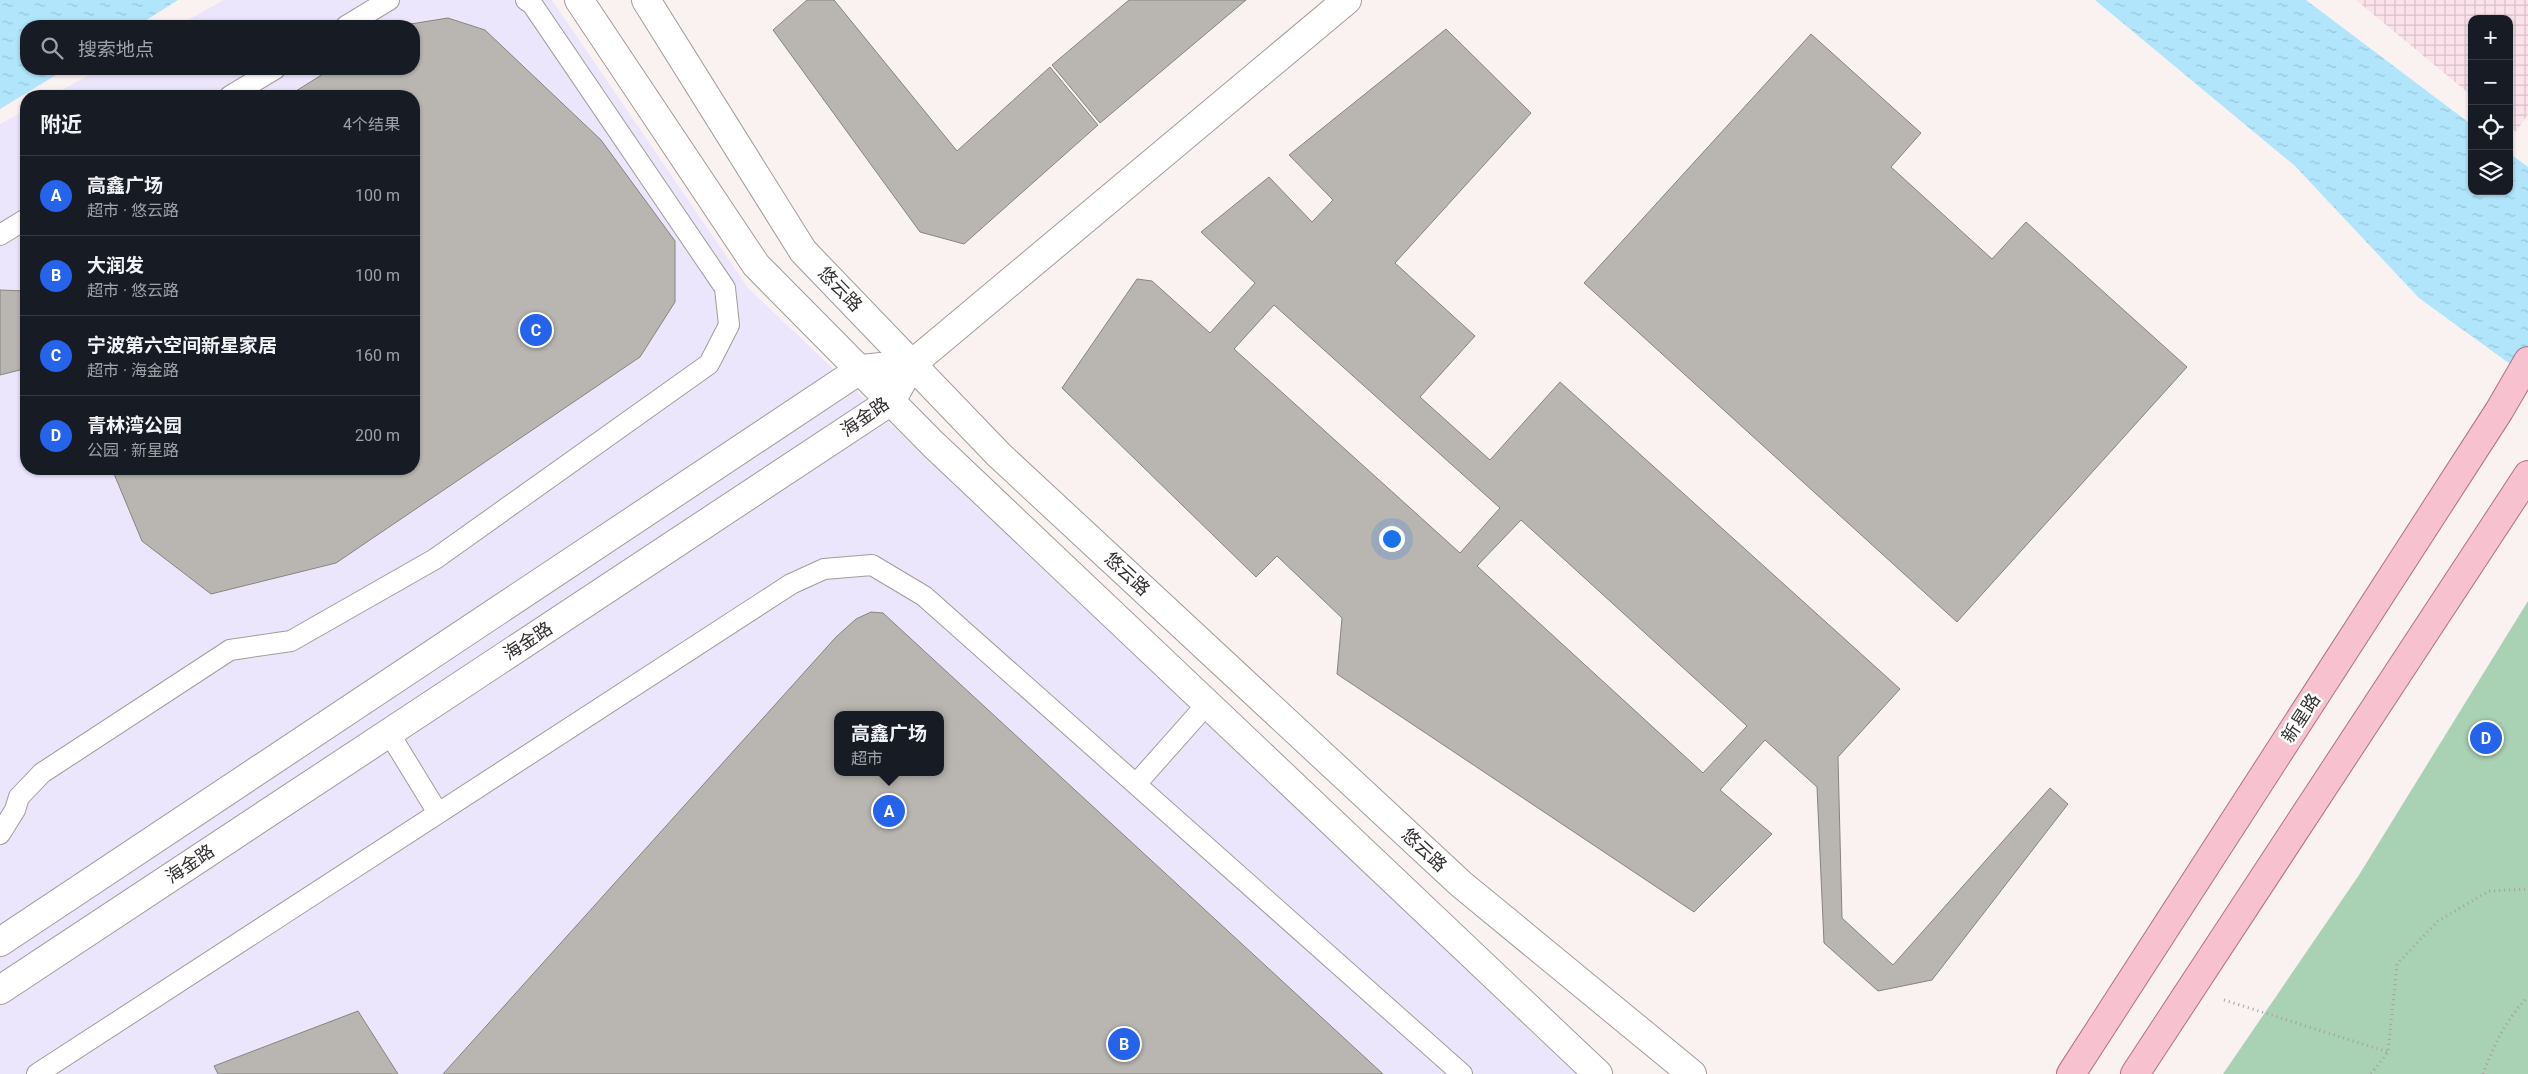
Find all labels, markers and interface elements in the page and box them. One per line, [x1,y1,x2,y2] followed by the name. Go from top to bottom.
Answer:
[2468,15,2513,195] map controls
[2468,15,2513,60] button: +
[20,20,420,75] search box
[38,34,66,62] icon: search
[78,38,154,61] text: 搜索地点
[2468,60,2513,105] button: −
[2468,105,2513,150] button: locate
[40,113,82,137] text: 附近
[343,115,400,134] text: 4个结果
[2468,150,2513,195] button: layers
[87,174,163,197] text: 高鑫广场
[51,186,61,205] text: A
[355,186,400,205] text: 100 m
[87,201,179,220] text: 超市 · 悠云路
[87,254,144,277] text: 大润发
[814,262,867,315] street label: 悠云路
[51,266,61,285] text: B
[355,266,400,285] text: 100 m
[87,281,179,300] text: 超市 · 悠云路
[520,311,552,349] pin: C
[87,334,277,357] text: 宁波第六空间新星家居
[51,346,61,365] text: C
[355,346,400,365] text: 160 m
[87,361,179,380] text: 超市 · 海金路
[837,393,893,441] street label: 海金路
[87,414,182,437] text: 青林湾公园
[51,426,61,445] text: D
[355,426,400,445] text: 200 m
[87,441,179,460] text: 公园 · 新星路
[1379,526,1405,552] your location
[1100,548,1154,600] street label: 悠云路
[499,617,556,664] street label: 海金路
[2277,689,2324,746] street label: 新星路
[834,711,944,776] popup
[2470,719,2502,757] pin: D
[851,722,927,745] text: 高鑫广场
[851,749,883,768] text: 超市
[873,792,905,830] pin: A
[1397,824,1451,876] street label: 悠云路
[161,840,218,887] street label: 海金路
[1108,1025,1140,1063] pin: B

